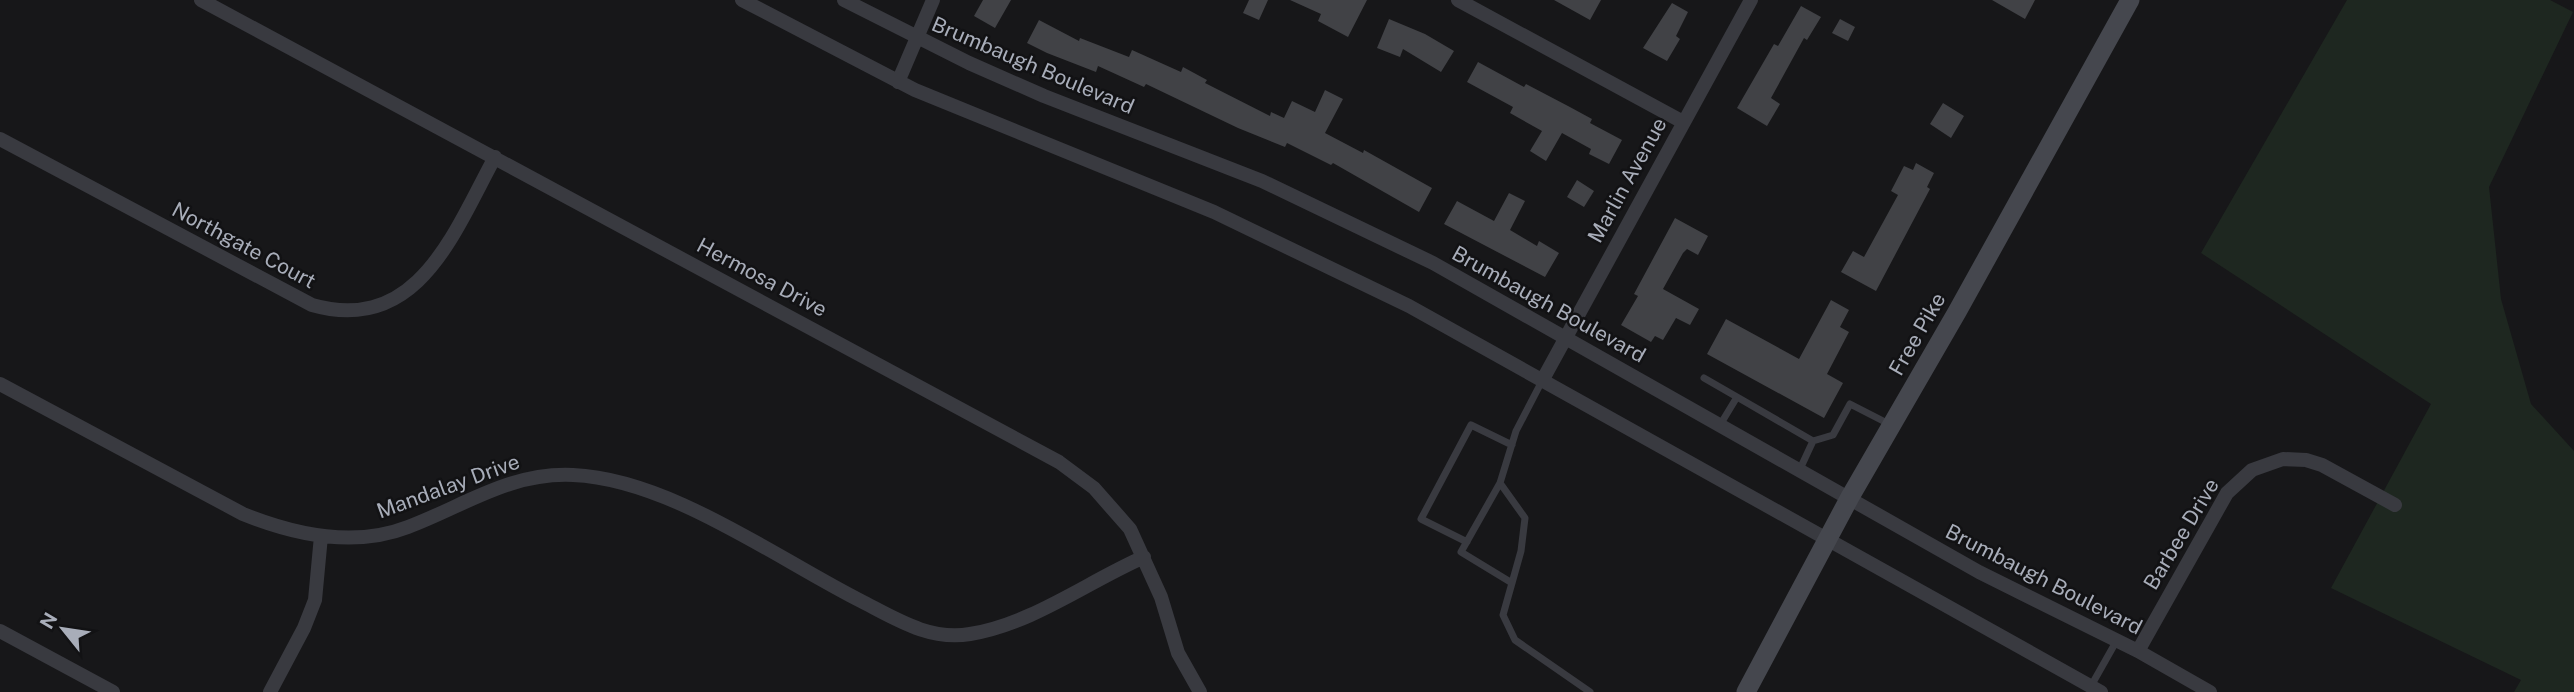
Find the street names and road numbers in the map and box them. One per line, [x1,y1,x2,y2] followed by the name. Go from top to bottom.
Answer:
[928,11,1138,119] street label: Brumbaugh Boulevard
[1582,113,1672,247] street label: Marlin Avenue
[168,197,320,293] street label: Northgate Court
[693,232,831,322] street label: Hermosa Drive
[1448,240,1650,368] street label: Brumbaugh Boulevard
[1883,288,1951,380] street label: Free Pike
[373,449,523,523] street label: Mandalay Drive
[2138,474,2224,594] street label: Barbee Drive
[1941,518,2147,640] street label: Brumbaugh Boulevard

